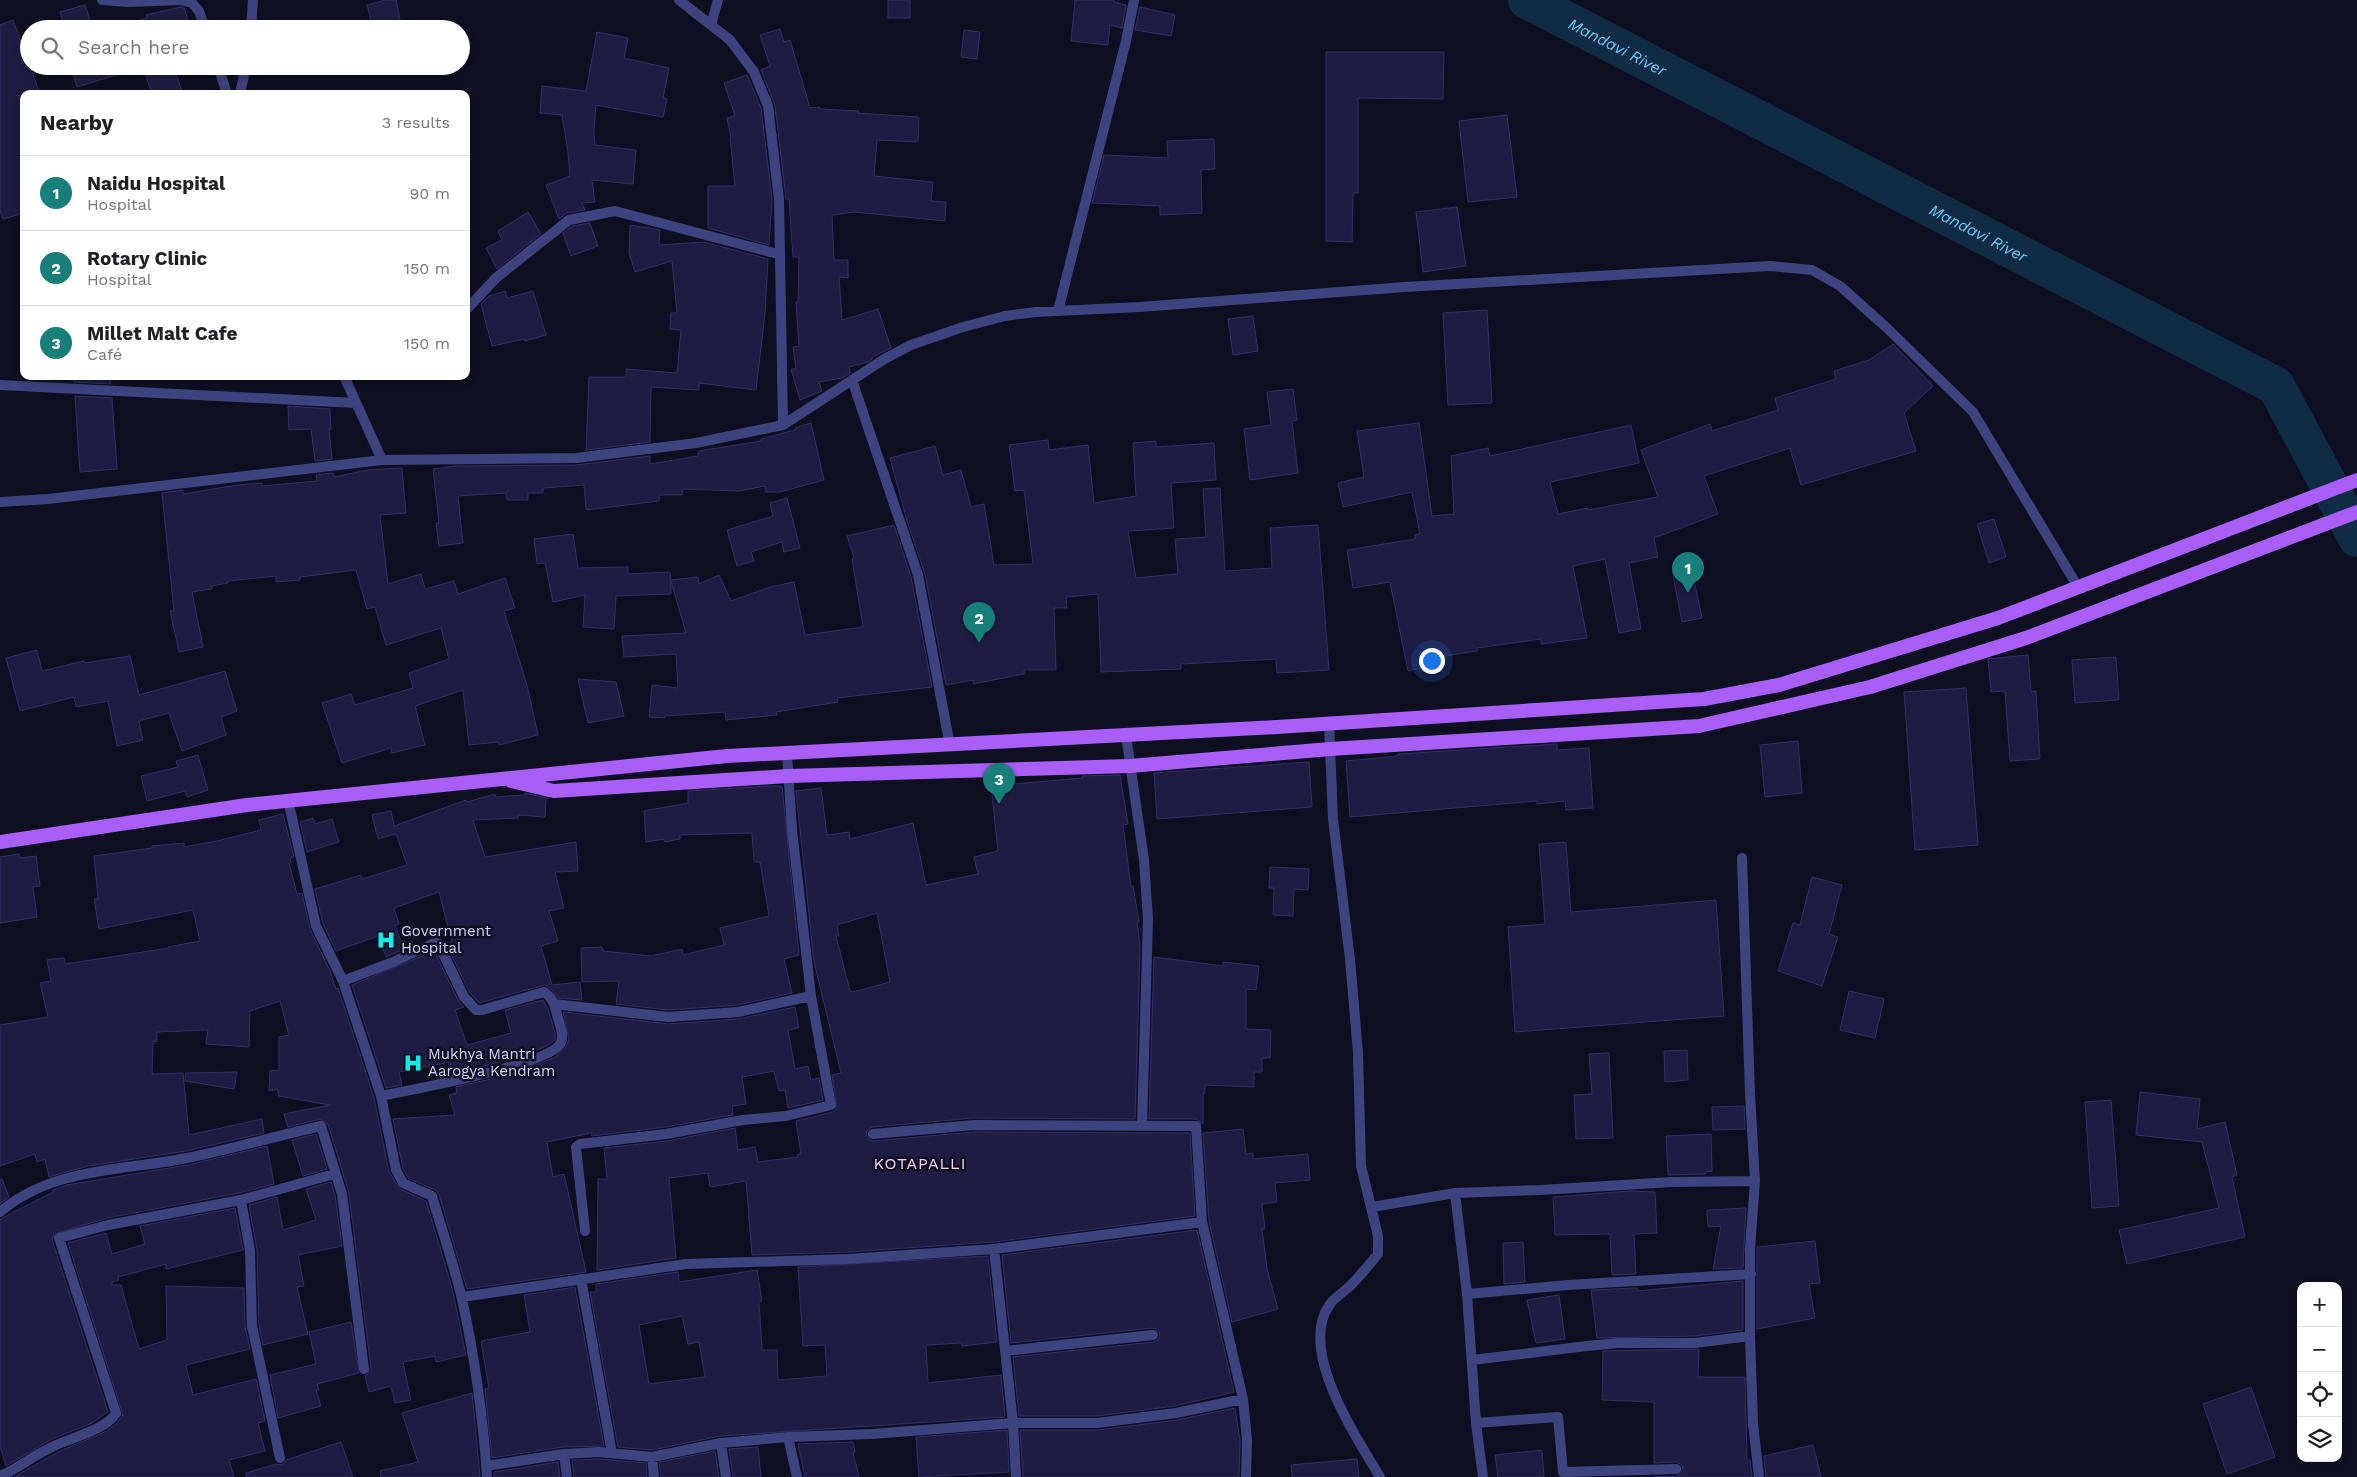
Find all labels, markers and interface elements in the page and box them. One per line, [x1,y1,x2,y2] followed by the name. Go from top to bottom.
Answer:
[1565,14,1670,81] water label: Mandavi River
[20,20,470,75] search box
[38,34,66,62] icon: search
[78,36,189,59] text: Search here
[40,110,113,135] text: Nearby
[382,113,450,132] text: 3 results
[87,172,225,195] text: Naidu Hospital
[53,184,59,203] text: 1
[409,184,450,203] text: 90 m
[87,195,152,214] text: Hospital
[1926,200,2031,267] water label: Mandavi River
[87,247,207,270] text: Rotary Clinic
[51,259,61,278] text: 2
[404,259,450,278] text: 150 m
[87,270,152,289] text: Hospital
[87,322,237,345] text: Millet Malt Cafe
[51,334,61,353] text: 3
[404,334,450,353] text: 150 m
[87,345,122,364] text: Café
[1672,552,1704,593] pin: 1
[963,602,995,643] pin: 2
[1419,648,1445,674] your location
[983,763,1015,804] pin: 3
[401,922,492,957] place label: Government Hospital
[375,929,397,951] hospital icon: Government Hospital
[428,1045,555,1080] place label: Mukhya Mantri Aarogya Kendram
[402,1052,424,1074] hospital icon: Mukhya Mantri Aarogya Kendram
[874,1154,966,1173] district label: KOTAPALLI
[2297,1282,2342,1462] map controls
[2297,1282,2342,1327] button: +
[2297,1327,2342,1372] button: −
[2297,1372,2342,1417] button: locate
[2297,1417,2342,1462] button: layers

